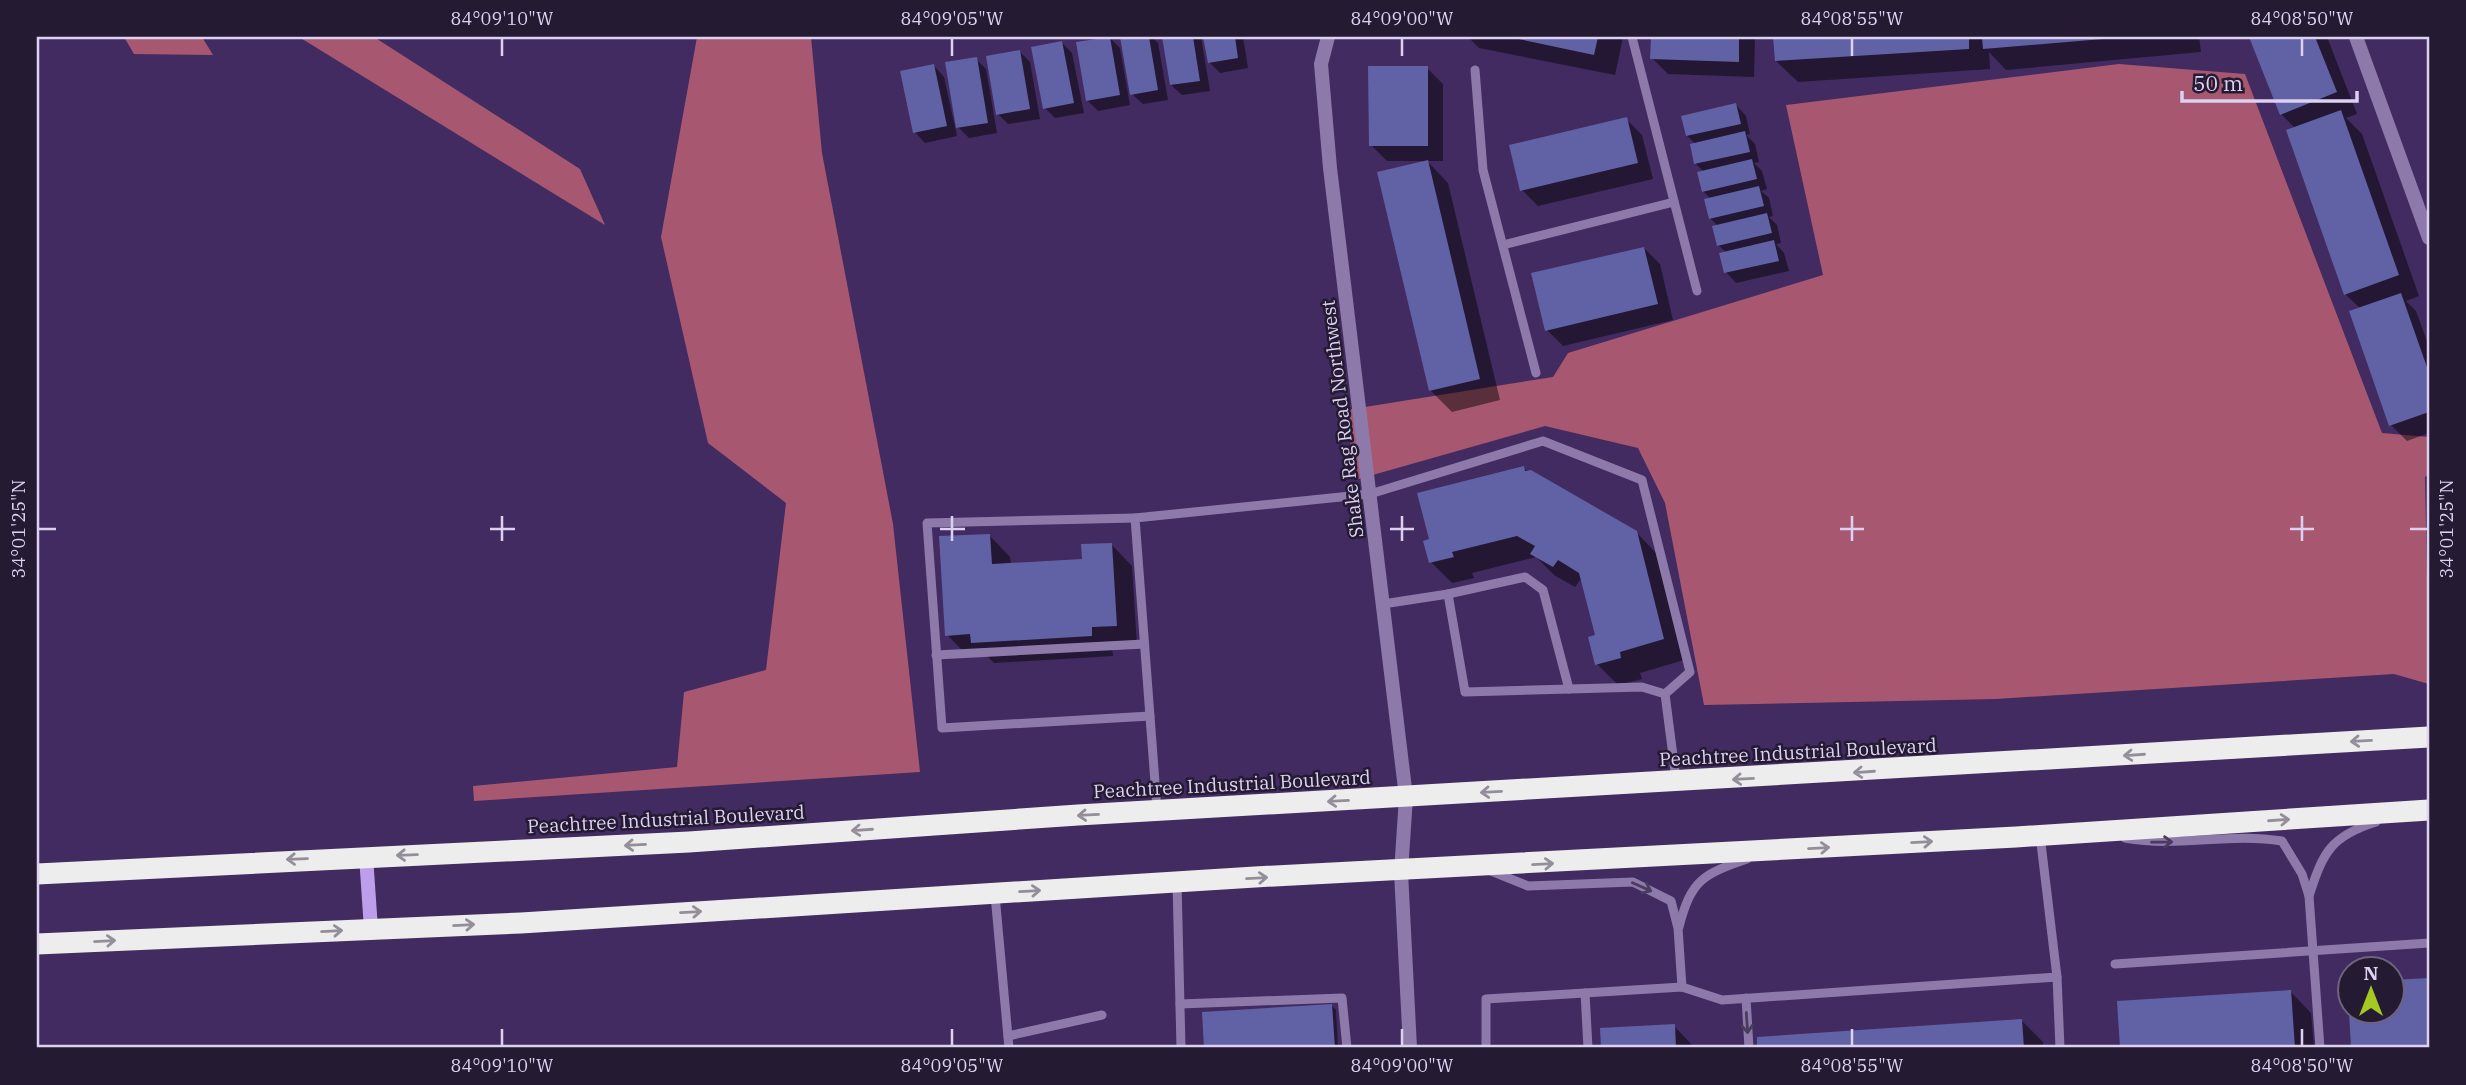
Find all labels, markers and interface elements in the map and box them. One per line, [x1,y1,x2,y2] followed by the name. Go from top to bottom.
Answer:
[451,7,554,30] text: 84°09'10"W
[901,7,1004,30] text: 84°09'05"W
[1351,7,1454,30] text: 84°09'00"W
[1801,7,1904,30] text: 84°08'55"W
[2251,7,2354,30] text: 84°08'50"W
[2182,60,2358,104] scale bar
[2193,69,2243,97] text: 50 m
[1315,298,1368,539] street label: Shake Rag Road Northwest
[7,480,30,579] text: 34°01'25"N
[2435,480,2458,579] text: 34°01'25"N
[1659,733,1937,771] street label: Peachtree Industrial Boulevard
[2350,735,2373,748] one-way arrow
[2123,748,2146,761] one-way arrow
[1093,765,1371,803] street label: Peachtree Industrial Boulevard
[1853,765,1876,778] one-way arrow
[1732,772,1755,785] one-way arrow
[1480,786,1503,799] one-way arrow
[1327,794,1350,807] one-way arrow
[527,800,805,838] street label: Peachtree Industrial Boulevard
[1077,808,1100,821] one-way arrow
[2267,813,2290,826] one-way arrow
[850,824,873,837] one-way arrow
[2150,835,2173,849] one-way arrow
[1910,836,1933,849] one-way arrow
[623,838,646,851] one-way arrow
[1807,841,1830,854] one-way arrow
[396,848,419,861] one-way arrow
[286,853,309,866] one-way arrow
[1531,857,1554,870] one-way arrow
[1245,871,1268,884] one-way arrow
[1631,881,1652,894] one-way arrow
[1018,884,1040,897] one-way arrow
[679,905,702,918] one-way arrow
[452,919,475,932] one-way arrow
[320,924,343,937] one-way arrow
[93,935,116,948] one-way arrow
[2336,956,2406,1026] north arrow
[2363,961,2379,985] text: N
[1741,1011,1754,1034] one-way arrow
[451,1054,554,1077] text: 84°09'10"W
[901,1054,1004,1077] text: 84°09'05"W
[1351,1054,1454,1077] text: 84°09'00"W
[1801,1054,1904,1077] text: 84°08'55"W
[2251,1054,2354,1077] text: 84°08'50"W

